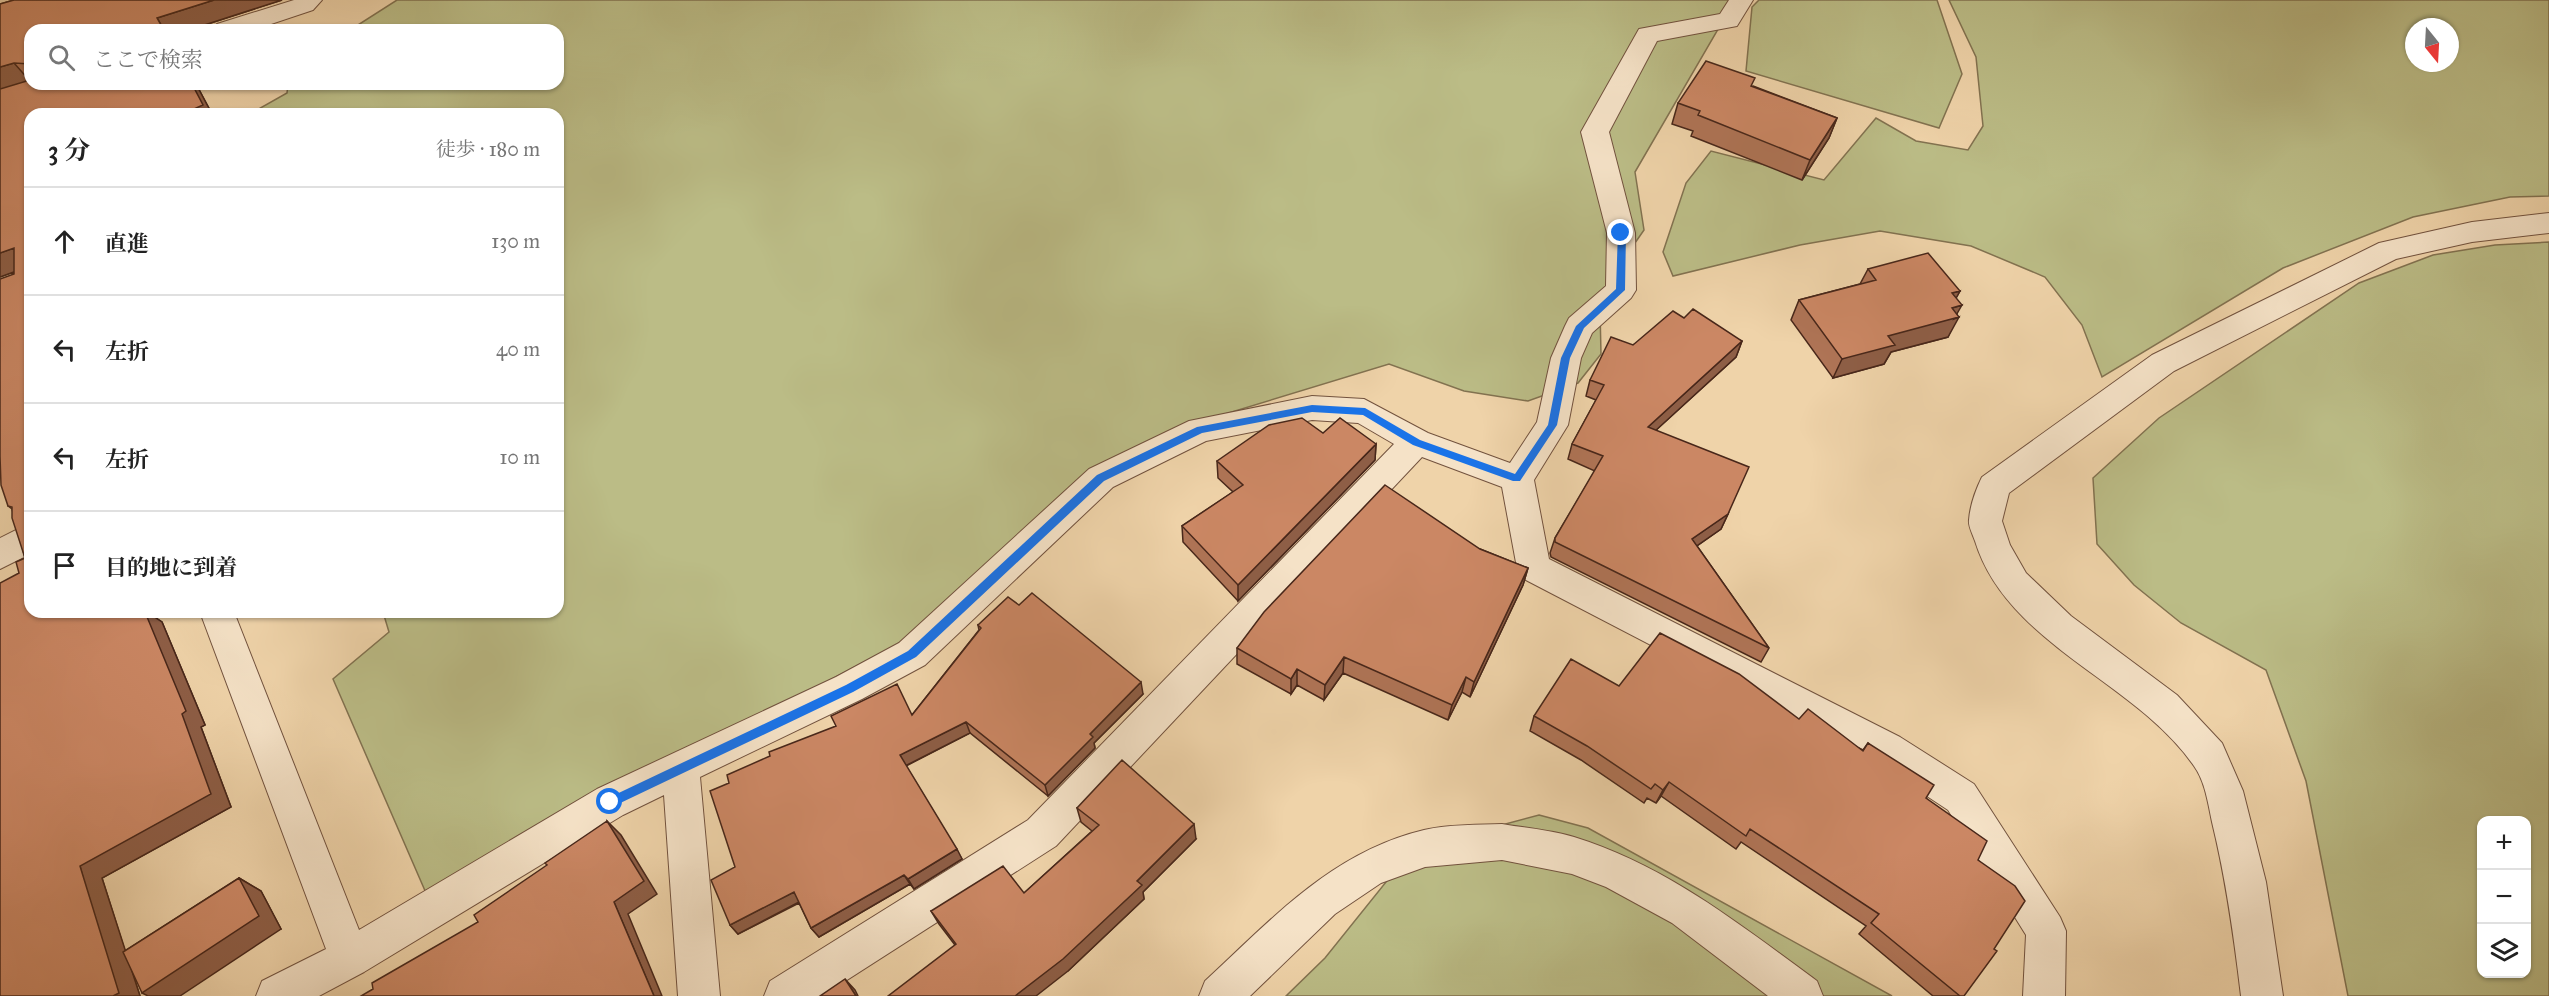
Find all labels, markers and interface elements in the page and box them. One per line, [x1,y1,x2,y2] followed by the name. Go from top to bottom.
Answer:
[2405,18,2459,72] north arrow
[24,24,564,90] search box
[45,41,78,74] icon: search
[93,46,203,73] text: ここで検索
[48,134,90,166] text: 3 分
[436,137,540,161] text: 徒歩 · 180 m
[1607,219,1633,245] route end
[48,225,81,258] icon: ahead
[491,229,540,253] text: 130 m
[105,230,149,257] text: 直進
[48,333,81,366] icon: left
[496,337,540,361] text: 40 m
[105,338,149,365] text: 左折
[48,441,81,474] icon: left
[499,445,540,469] text: 10 m
[105,446,149,473] text: 左折
[48,549,81,582] icon: arrive
[105,554,237,581] text: 目的地に到着
[596,788,622,814] route start
[2477,816,2531,978] map controls
[2477,816,2531,870] button: +
[2477,870,2531,924] button: −
[2477,924,2531,978] button: layers

